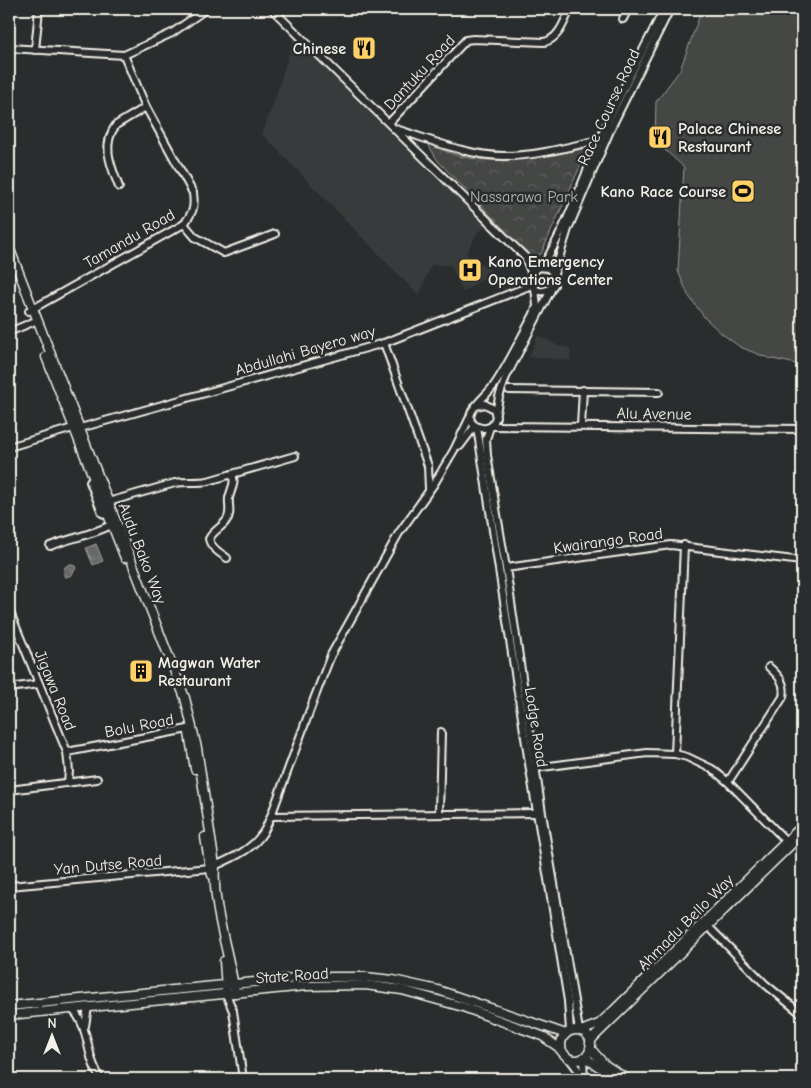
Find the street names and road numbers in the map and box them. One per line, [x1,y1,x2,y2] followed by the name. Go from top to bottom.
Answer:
[381,32,459,114] street label: Dantuku Road
[574,47,644,168] street label: Race Course Road
[81,206,178,272] street label: Tamandu Road
[233,322,378,380] street label: Abdullahi Bayero way
[616,404,692,424] street label: Alu Avenue
[114,500,170,607] street label: Audu Bako Way
[552,524,664,558] street label: Kwairango Road
[31,648,79,733] street label: Jigawa Road
[521,686,551,769] street label: Lodge Road
[103,710,175,741] street label: Bolu Road
[53,851,163,879] street label: Yan Dutse Road
[634,870,738,974] street label: Ahmadu Bello Way
[255,964,329,988] street label: State Road

